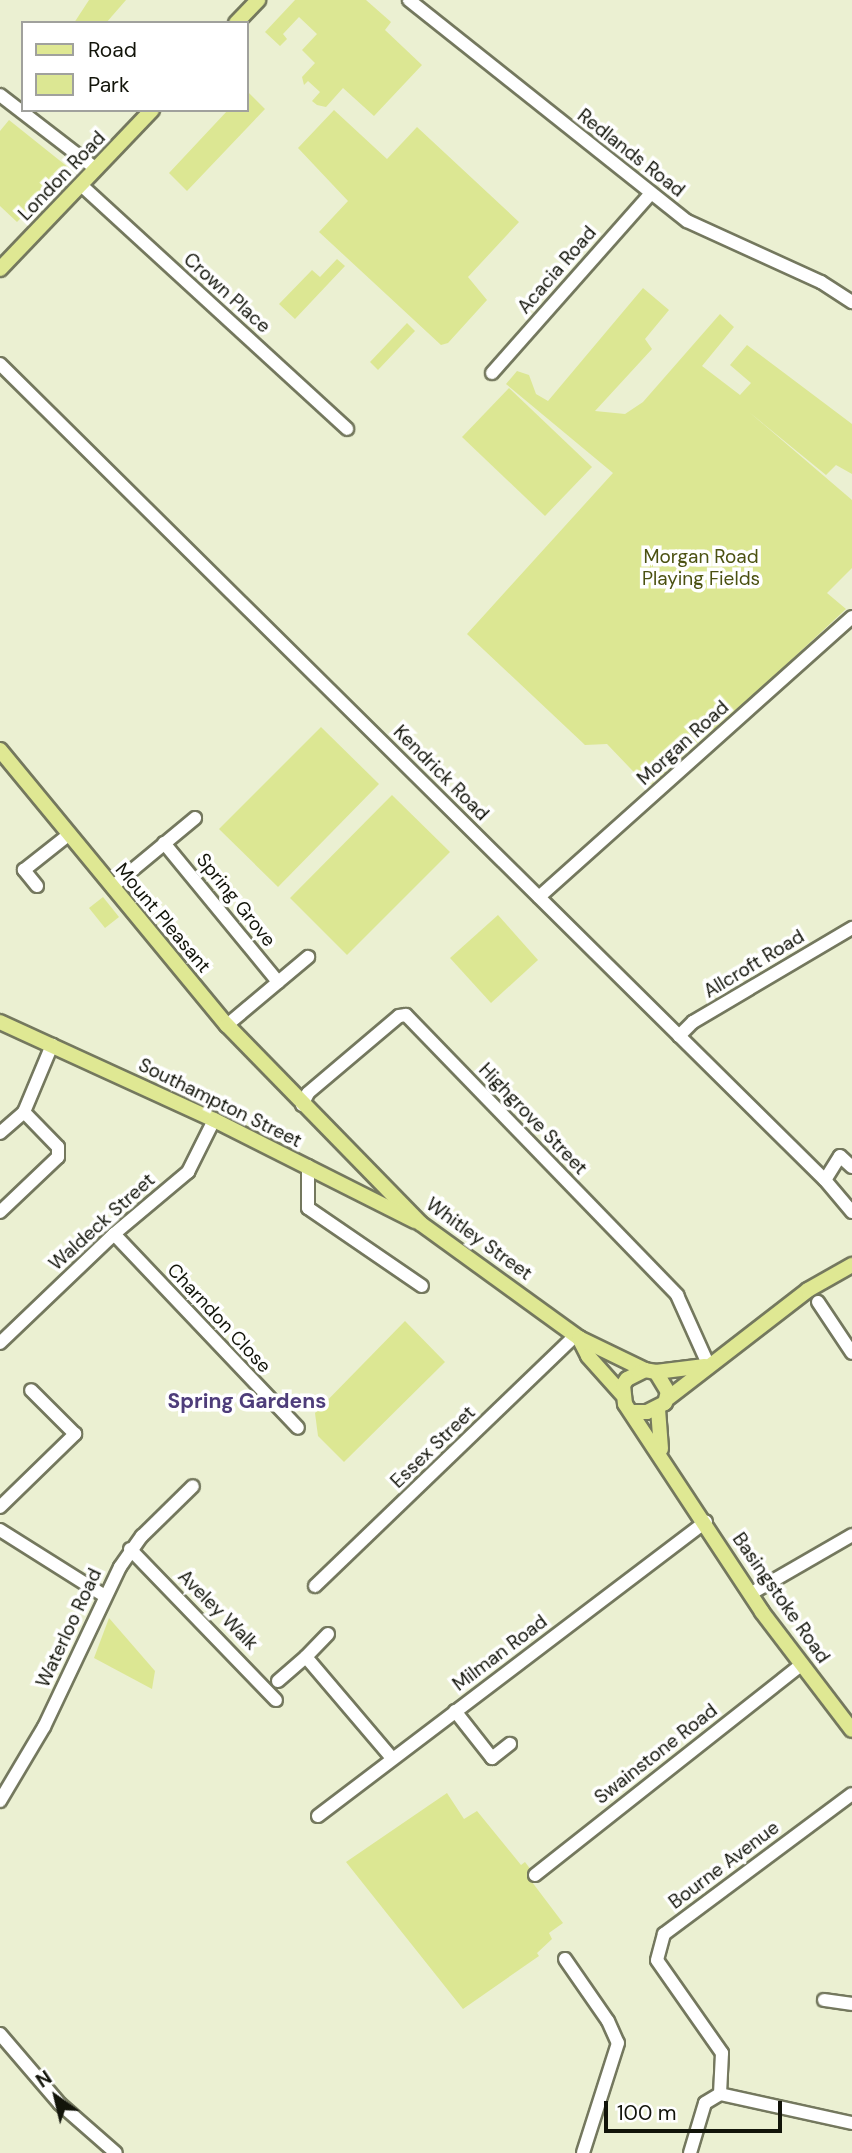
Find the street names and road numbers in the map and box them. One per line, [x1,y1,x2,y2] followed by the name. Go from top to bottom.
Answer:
[573,104,689,202] street label: Redlands Road
[14,127,110,225] street label: London Road
[513,222,601,318] street label: Acacia Road
[179,248,275,338] street label: Crown Place
[633,696,733,790] street label: Morgan Road
[389,721,493,825] street label: Kendrick Road
[192,849,280,951] street label: Spring Grove
[111,859,215,977] street label: Mount Pleasant
[700,925,808,1003] street label: Allcroft Road
[135,1054,305,1152] street label: Southampton Street
[474,1058,592,1180] street label: Highgrove Street
[45,1169,159,1275] street label: Waldeck Street
[422,1193,536,1285] street label: Whitley Street
[162,1259,276,1377] street label: Charndon Close
[386,1401,480,1493] street label: Essex Street
[728,1528,834,1668] street label: Basingstoke Road
[31,1565,107,1691] street label: Waterloo Road
[173,1565,263,1655] street label: Aveley Walk
[448,1610,552,1696] street label: Milman Road
[590,1699,722,1809] street label: Swainstone Road
[664,1816,784,1914] street label: Bourne Avenue

